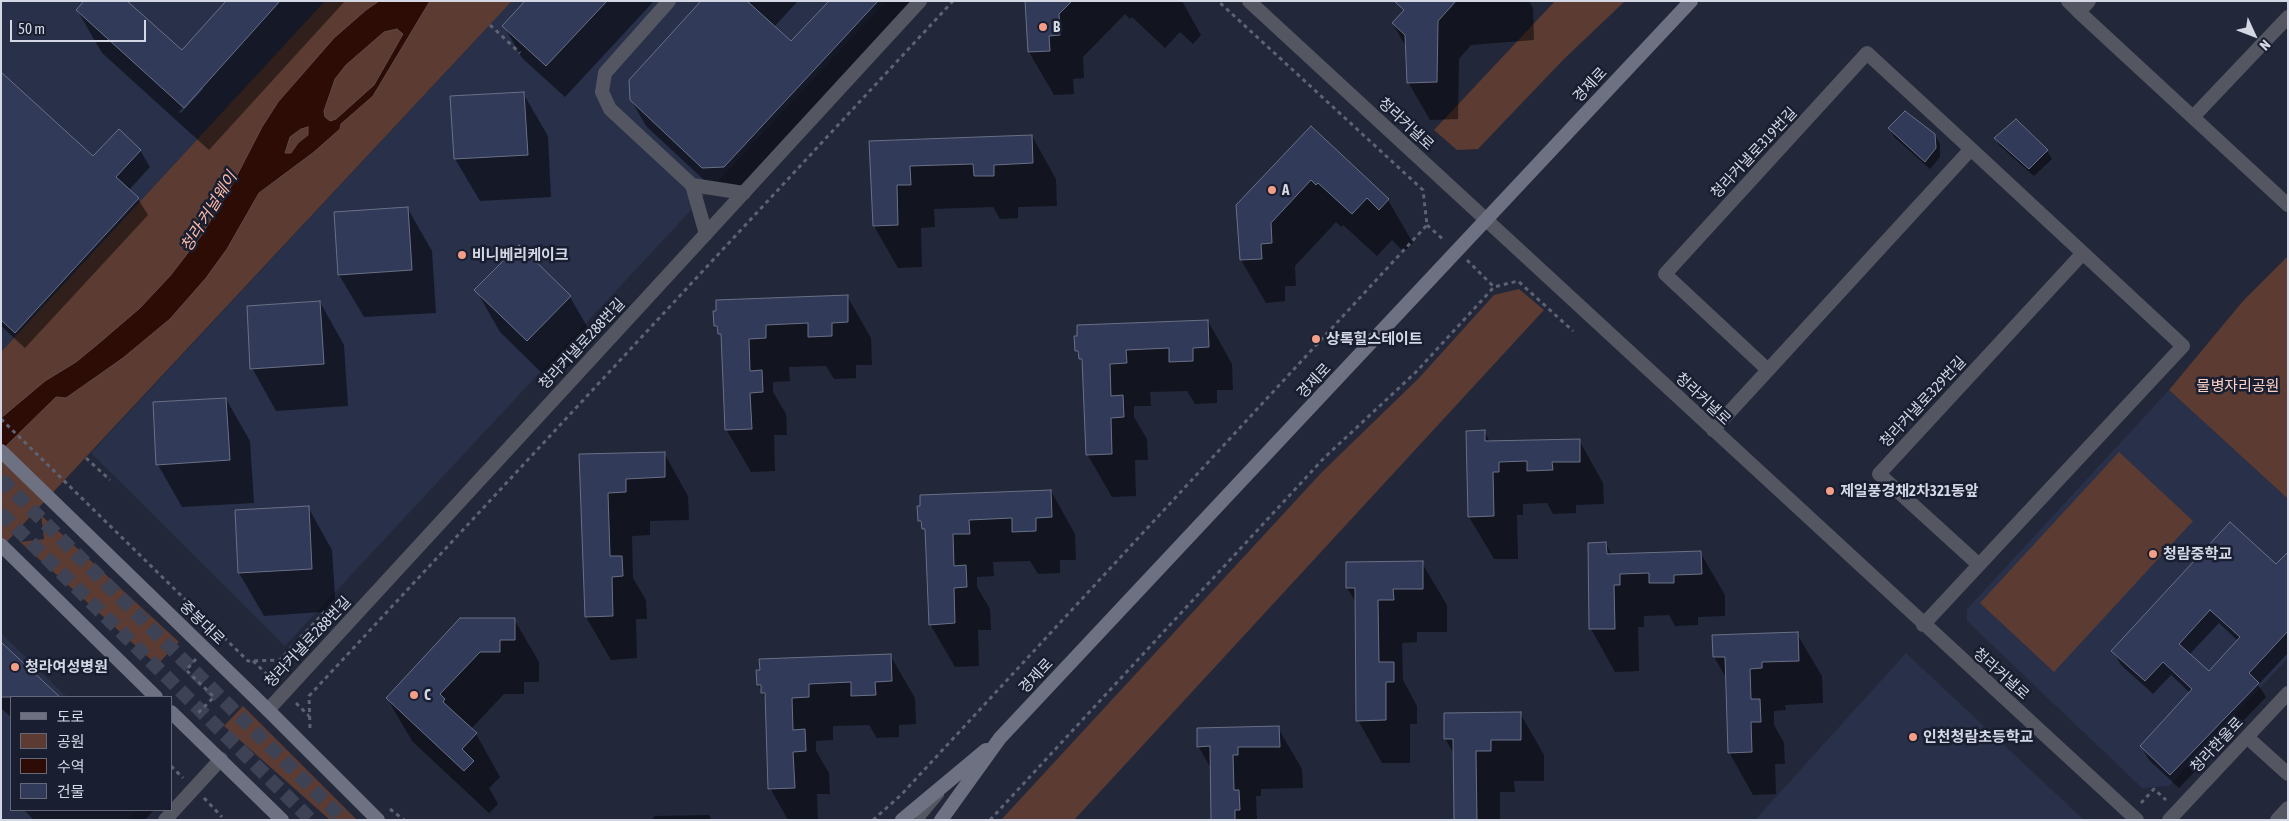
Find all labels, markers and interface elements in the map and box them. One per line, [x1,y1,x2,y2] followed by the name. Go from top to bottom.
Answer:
[12,10,149,42] scale bar
[2229,10,2279,60] north arrow
[1053,18,1060,36] place label: B
[18,20,45,37] text: 50 m
[1037,21,1049,33] marker: B
[2256,37,2274,54] text: N
[1569,64,1611,106] street label: 경제로
[1375,94,1437,154] street label: 청라커낼로
[1707,104,1801,202] street label: 청라커낼로319번길
[177,169,241,255] water label: 청라 커널웨이
[1282,181,1289,199] place label: A
[1266,184,1278,196] marker: A
[472,246,569,264] place label: 비니베리케이크
[456,249,468,261] marker: 비니베리케이크
[535,295,629,393] street label: 청라커낼로288번길
[1326,330,1423,348] place label: 상록힐스테이트
[1310,333,1322,345] marker: 상록힐스테이트
[1876,353,1970,451] street label: 청라커낼로329번길
[1293,360,1335,402] street label: 경제로
[1672,369,1734,429] street label: 청라커낼로
[2197,377,2279,395] park label: 물병자리공원
[1840,482,1979,500] place label: 제일풍경채2차321동앞
[1824,485,1836,497] marker: 제일풍경채2차321동앞
[2163,545,2232,563] place label: 청람중학교
[2147,548,2159,560] marker: 청람중학교
[261,593,355,691] street label: 청라커낼로288번길
[176,597,228,649] street label: 중봉대로
[1969,644,2033,704] street label: 청라커낼로
[1015,655,1057,697] street label: 경제로
[25,658,108,676] place label: 청라여성병원
[9,661,21,673] marker: 청라여성병원
[424,686,431,704] place label: C
[408,689,420,701] marker: C
[10,696,172,811] legend
[57,708,85,725] text: 도로
[2187,714,2247,776] street label: 청라한울로
[1923,728,2033,746] place label: 인천청람초등학교
[1907,731,1919,743] marker: 인천청람초등학교
[57,733,85,750] text: 공원
[57,758,85,775] text: 수역
[57,783,85,800] text: 건물

